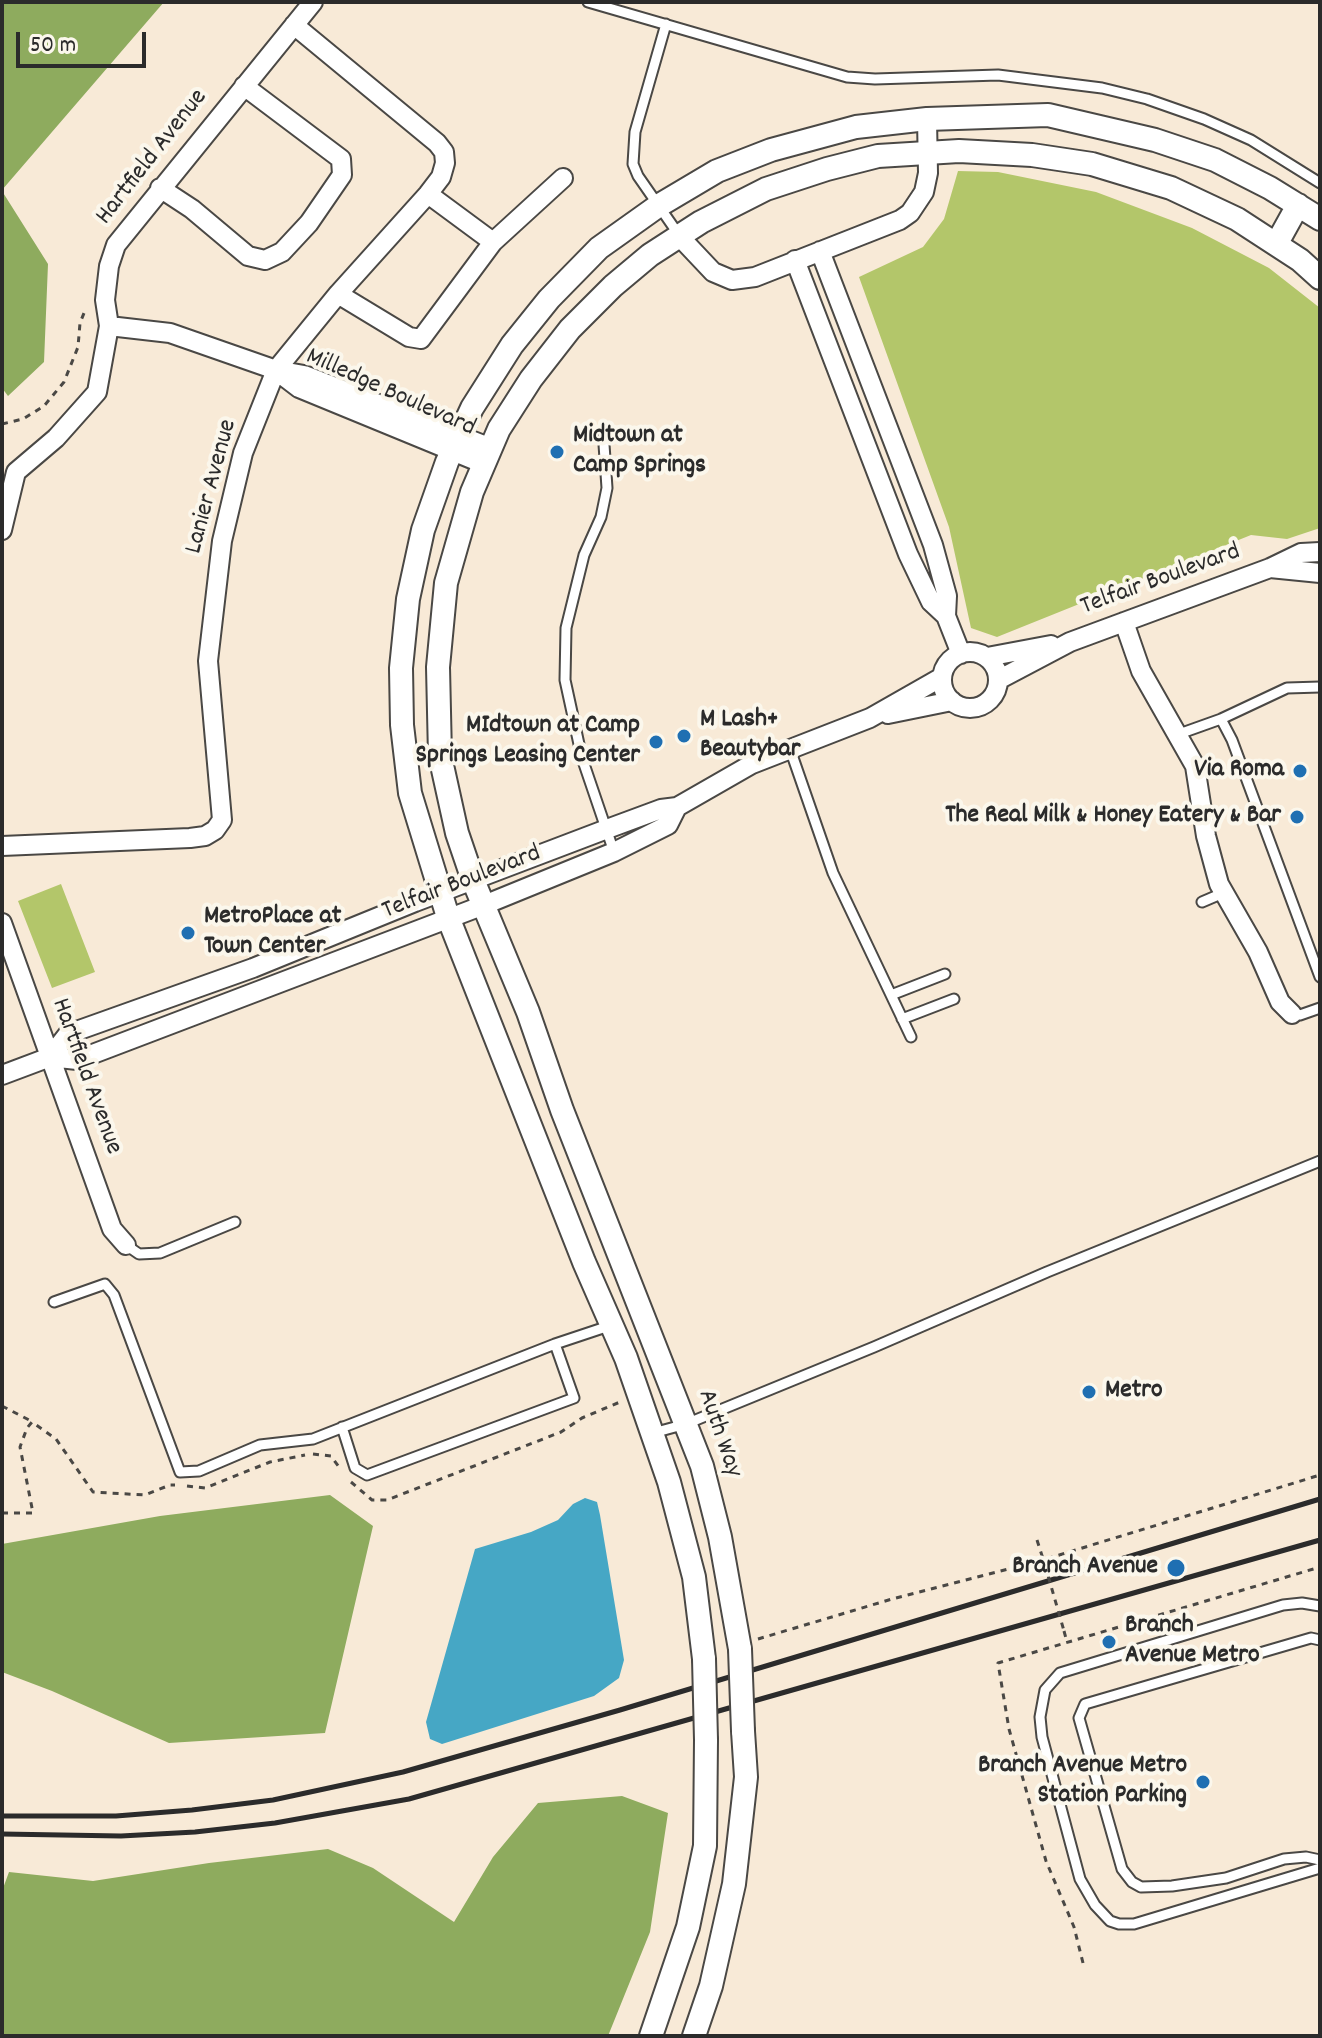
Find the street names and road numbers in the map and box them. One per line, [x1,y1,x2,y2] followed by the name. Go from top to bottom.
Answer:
[90,84,216,232] street label: Hartfield Avenue
[300,343,480,445] street label: Milledge Boulevard
[180,416,246,558] street label: Lanier Avenue
[1077,538,1245,624] street label: Telfair Boulevard
[378,839,546,929] street label: Telfair Boulevard
[42,995,128,1159] street label: Hartfield Avenue
[689,1386,747,1482] street label: Auth Way

